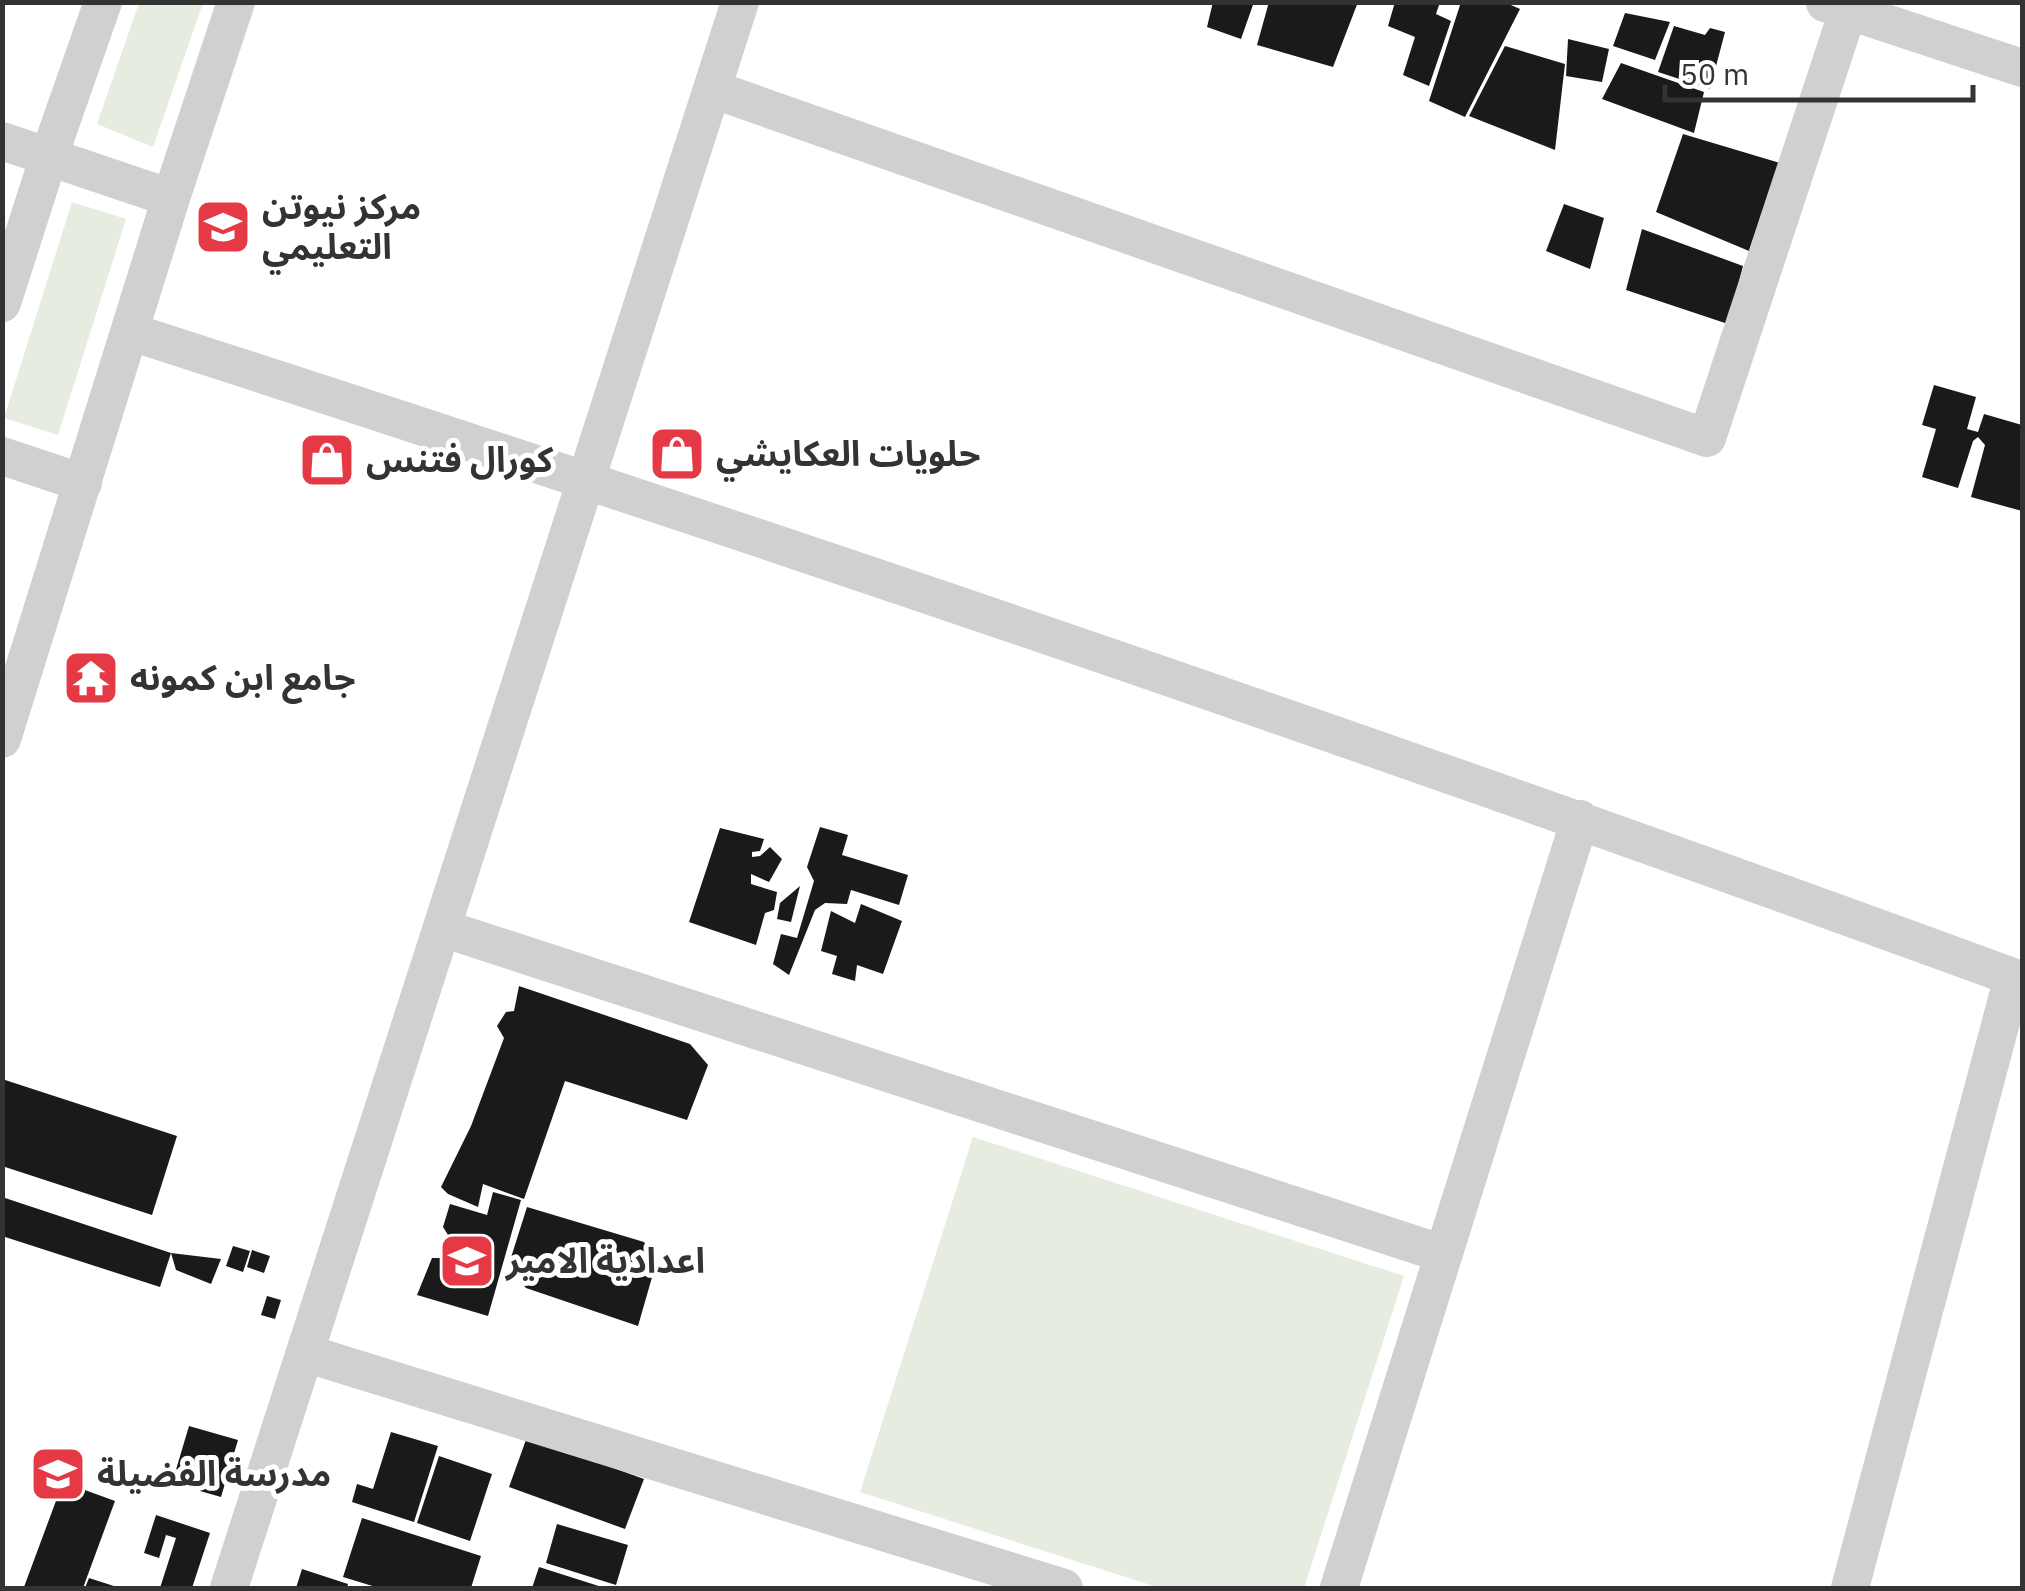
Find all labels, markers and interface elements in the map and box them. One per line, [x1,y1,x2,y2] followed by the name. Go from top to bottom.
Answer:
[1665,40,1972,102] scale bar
[1680,54,1749,93] text: 50 m
[262,183,421,275] place label: مركز نيوتن التعليمي
[193,197,253,257] school or university icon: مركز نيوتن التعليمي
[647,424,707,484] shop icon: حلويات العكايشي
[297,430,357,490] shop icon: كورال فتنس
[716,430,981,482] place label: حلويات العكايشي
[366,436,554,482] place label: كورال فتنس
[61,648,121,708] temple icon: جامع ابن كمونه
[130,654,355,704] place label: جامع ابن كمونه
[437,1231,497,1291] school or university icon: اعدادية الامير
[504,1237,705,1283] place label: اعدادية الامير
[28,1444,88,1504] school or university icon: مدرسة الفضيلة
[97,1450,331,1496] place label: مدرسة الفضيلة

